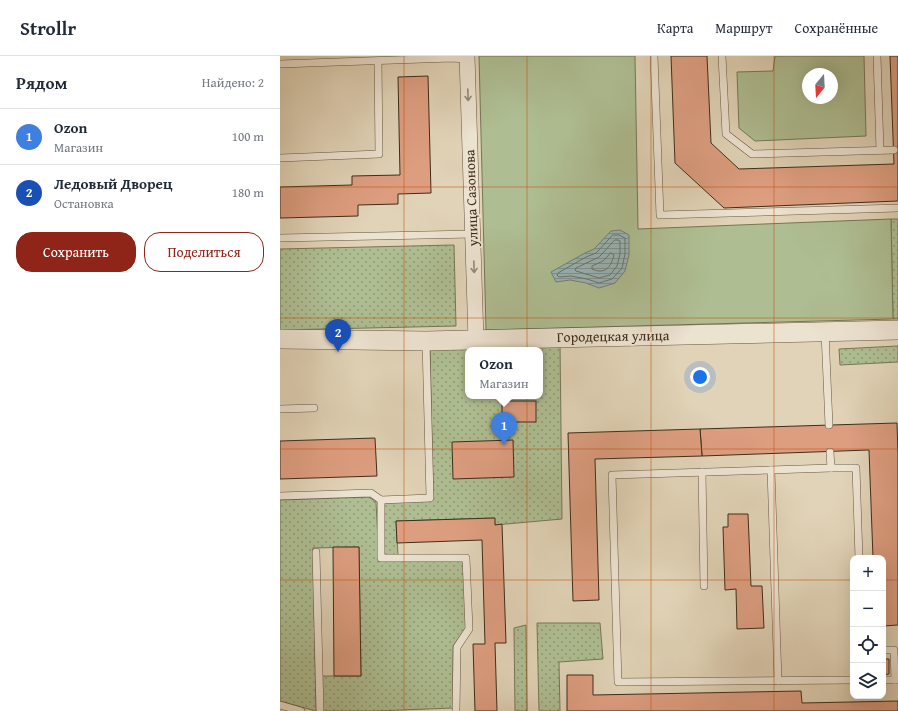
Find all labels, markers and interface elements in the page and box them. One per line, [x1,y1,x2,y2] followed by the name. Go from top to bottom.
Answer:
[20,14,76,42] text: Strollr
[657,18,693,38] text: Карта
[715,18,773,38] text: Маршрут
[795,18,878,38] text: Сохранённые
[802,68,838,104] north arrow
[16,70,67,95] text: Рядом
[202,73,264,92] text: Найдено: 2
[465,88,472,101] one-way arrow
[54,117,87,138] text: Ozon
[26,127,32,146] text: 1
[232,127,264,146] text: 100 m
[54,138,103,157] text: Магазин
[459,149,483,248] street label: улица Сазонова
[54,173,173,194] text: Ледовый Дворец
[26,183,32,202] text: 2
[232,183,264,202] text: 180 m
[54,194,114,213] text: Остановка
[16,232,136,272] button: Сохранить
[144,232,264,272] button: Поделиться
[470,260,477,273] one-way arrow
[325,319,351,352] pin: 2
[556,325,670,347] street label: Городецкая улица
[465,347,543,399] popup
[480,353,513,374] text: Ozon
[690,367,710,387] your location
[480,374,529,393] text: Магазин
[491,412,517,445] pin: 1
[850,555,886,699] map controls
[850,555,886,591] button: +
[850,591,886,627] button: −
[850,627,886,663] button: locate
[850,663,886,699] button: layers

